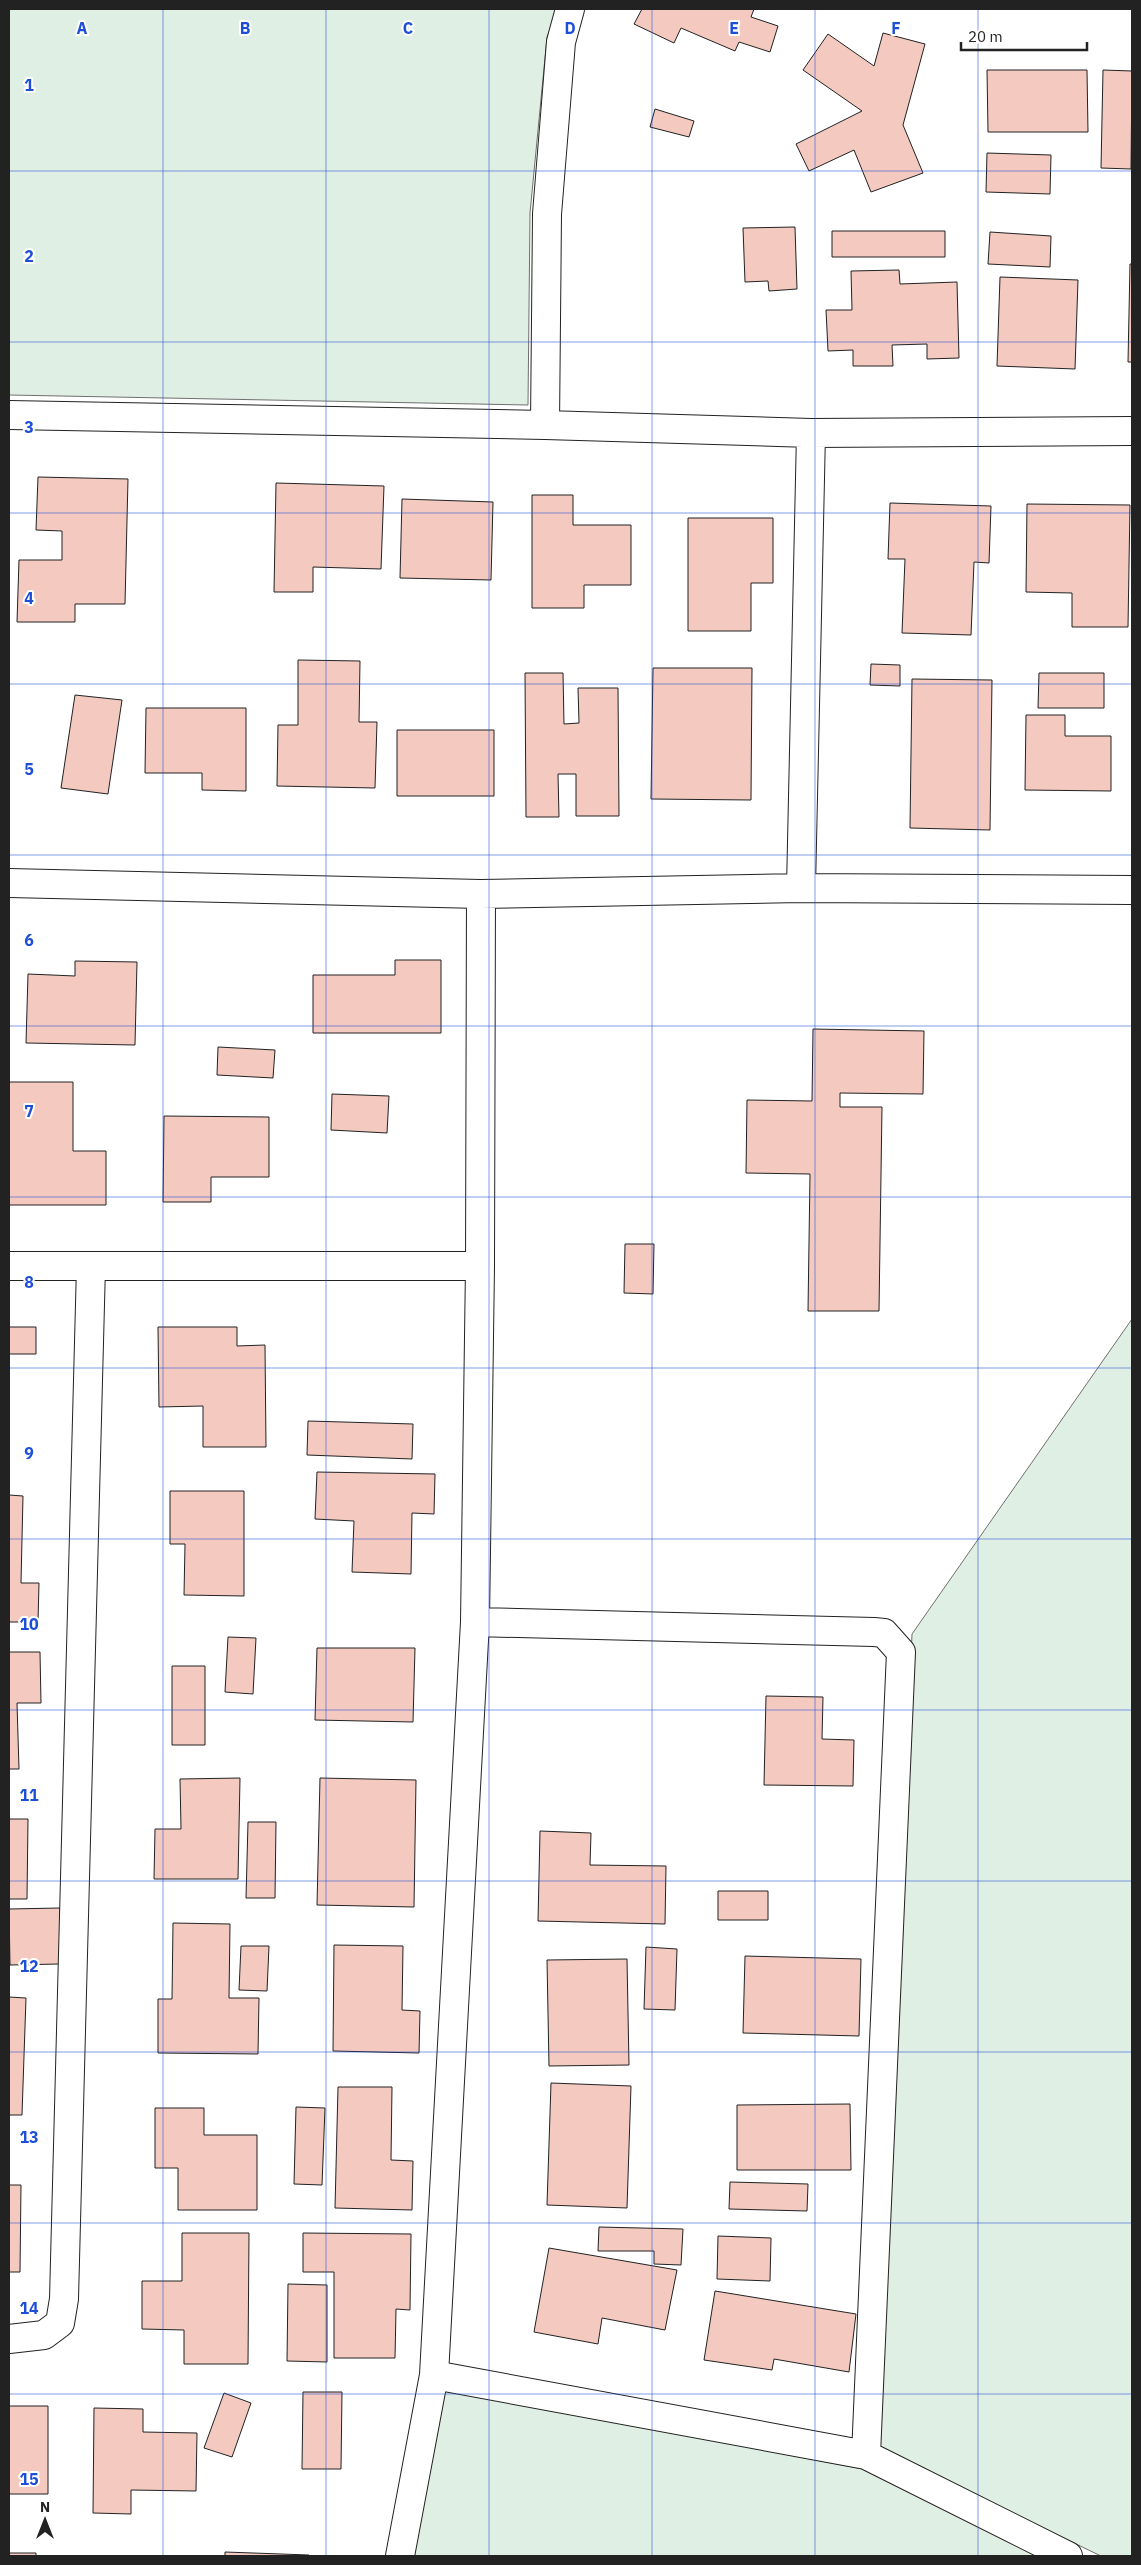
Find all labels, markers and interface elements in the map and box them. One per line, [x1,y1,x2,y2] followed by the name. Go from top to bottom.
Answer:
[77,18,88,38] text: A
[240,18,251,38] text: B
[403,18,413,38] text: C
[564,18,576,38] text: D
[729,18,739,38] text: E
[891,18,901,38] text: F
[961,20,1087,52] scale bar
[968,27,1003,46] text: 20 m
[24,75,34,95] text: 1
[24,246,34,266] text: 2
[24,417,34,437] text: 3
[24,588,34,608] text: 4
[24,759,34,779] text: 5
[24,930,34,950] text: 6
[24,1101,34,1121] text: 7
[24,1272,34,1292] text: 8
[24,1443,34,1463] text: 9
[19,1614,39,1634] text: 10
[19,1785,39,1805] text: 11
[19,1956,39,1976] text: 12
[19,2127,39,2147] text: 13
[19,2298,39,2318] text: 14
[19,2469,39,2489] text: 15
[20,2495,70,2545] north arrow
[40,2498,50,2516] text: N

